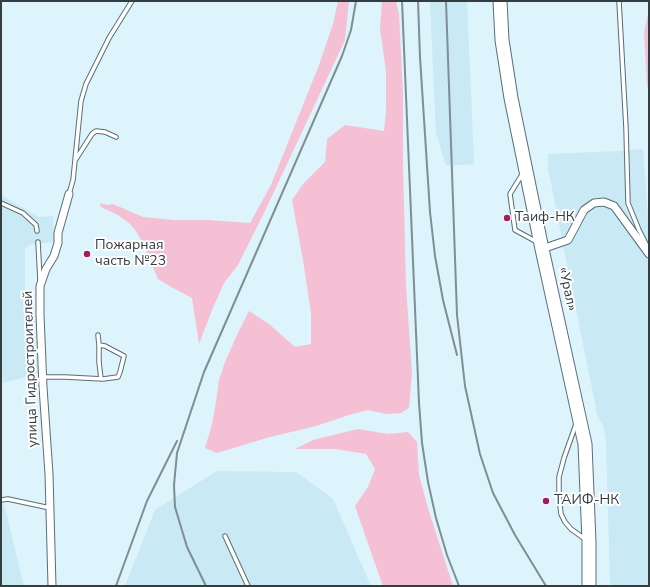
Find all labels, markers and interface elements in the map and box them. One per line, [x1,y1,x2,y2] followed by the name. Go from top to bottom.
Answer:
[515,210,575,226] place label: Таиф-НК
[502,213,512,223] marker: Таиф-НК
[95,238,166,270] place label: Пожарная часть №23
[82,249,92,259] marker: Пожарная часть №23
[554,265,580,313] street label: «Урал»
[20,290,42,448] street label: улица Гидростроителей
[554,493,619,509] place label: ТАИФ-НК
[541,496,551,506] marker: ТАИФ-НК

